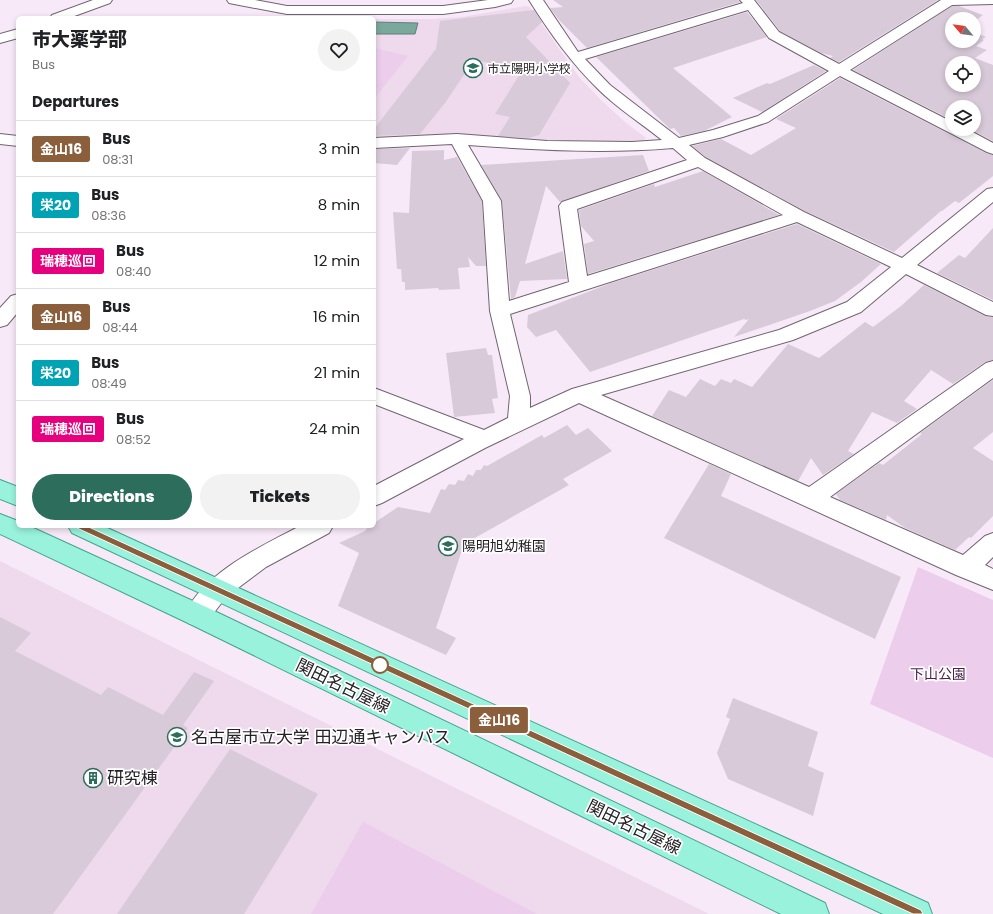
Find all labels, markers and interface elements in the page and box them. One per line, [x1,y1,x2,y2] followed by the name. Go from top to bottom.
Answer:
[945,12,981,48] north arrow
[945,12,981,136] map controls
[32,26,127,53] text: 市大薬学部
[318,29,360,71] button: heart
[32,55,55,74] text: Bus
[945,56,981,92] button: locate
[462,57,484,79] school or university icon: 市立陽明小学校
[487,60,571,77] place label: 市立陽明小学校
[32,91,119,112] text: Departures
[945,100,981,136] button: layers
[102,128,131,149] text: Bus
[318,138,360,159] text: 3 min
[40,139,82,159] text: 金山16
[102,150,133,169] text: 08:31
[91,184,120,205] text: Bus
[318,194,360,215] text: 8 min
[40,195,71,215] text: 栄20
[91,206,126,225] text: 08:36
[116,240,144,261] text: Bus
[314,250,360,271] text: 12 min
[40,251,96,271] text: 瑞穂巡回
[116,262,151,281] text: 08:40
[102,296,131,317] text: Bus
[313,306,360,327] text: 16 min
[40,307,82,327] text: 金山16
[102,318,138,337] text: 08:44
[91,352,120,373] text: Bus
[314,362,360,383] text: 21 min
[40,363,71,383] text: 栄20
[91,374,127,393] text: 08:49
[116,408,144,429] text: Bus
[309,418,360,439] text: 24 min
[40,419,96,439] text: 瑞穂巡回
[116,430,151,449] text: 08:52
[32,474,192,520] button: Directions
[200,474,360,520] button: Tickets
[437,535,459,557] school or university icon: 陽明旭幼稚園
[462,536,546,556] place label: 陽明旭幼稚園
[292,653,394,719] street label: 関田名古屋線
[371,656,389,674] unlabelled marker
[910,664,966,684] park label: 下山公園
[471,707,527,733] line badge: 金山16
[478,710,520,730] text: 金山16
[191,725,451,749] place label: 名古屋市立大学 田辺通キャンパス
[166,726,188,748] school or university icon: 名古屋市立大学 田辺通キャンパス
[107,766,158,790] place label: 研究棟
[82,767,104,789] building icon: 研究棟
[583,794,685,860] street label: 関田名古屋線

